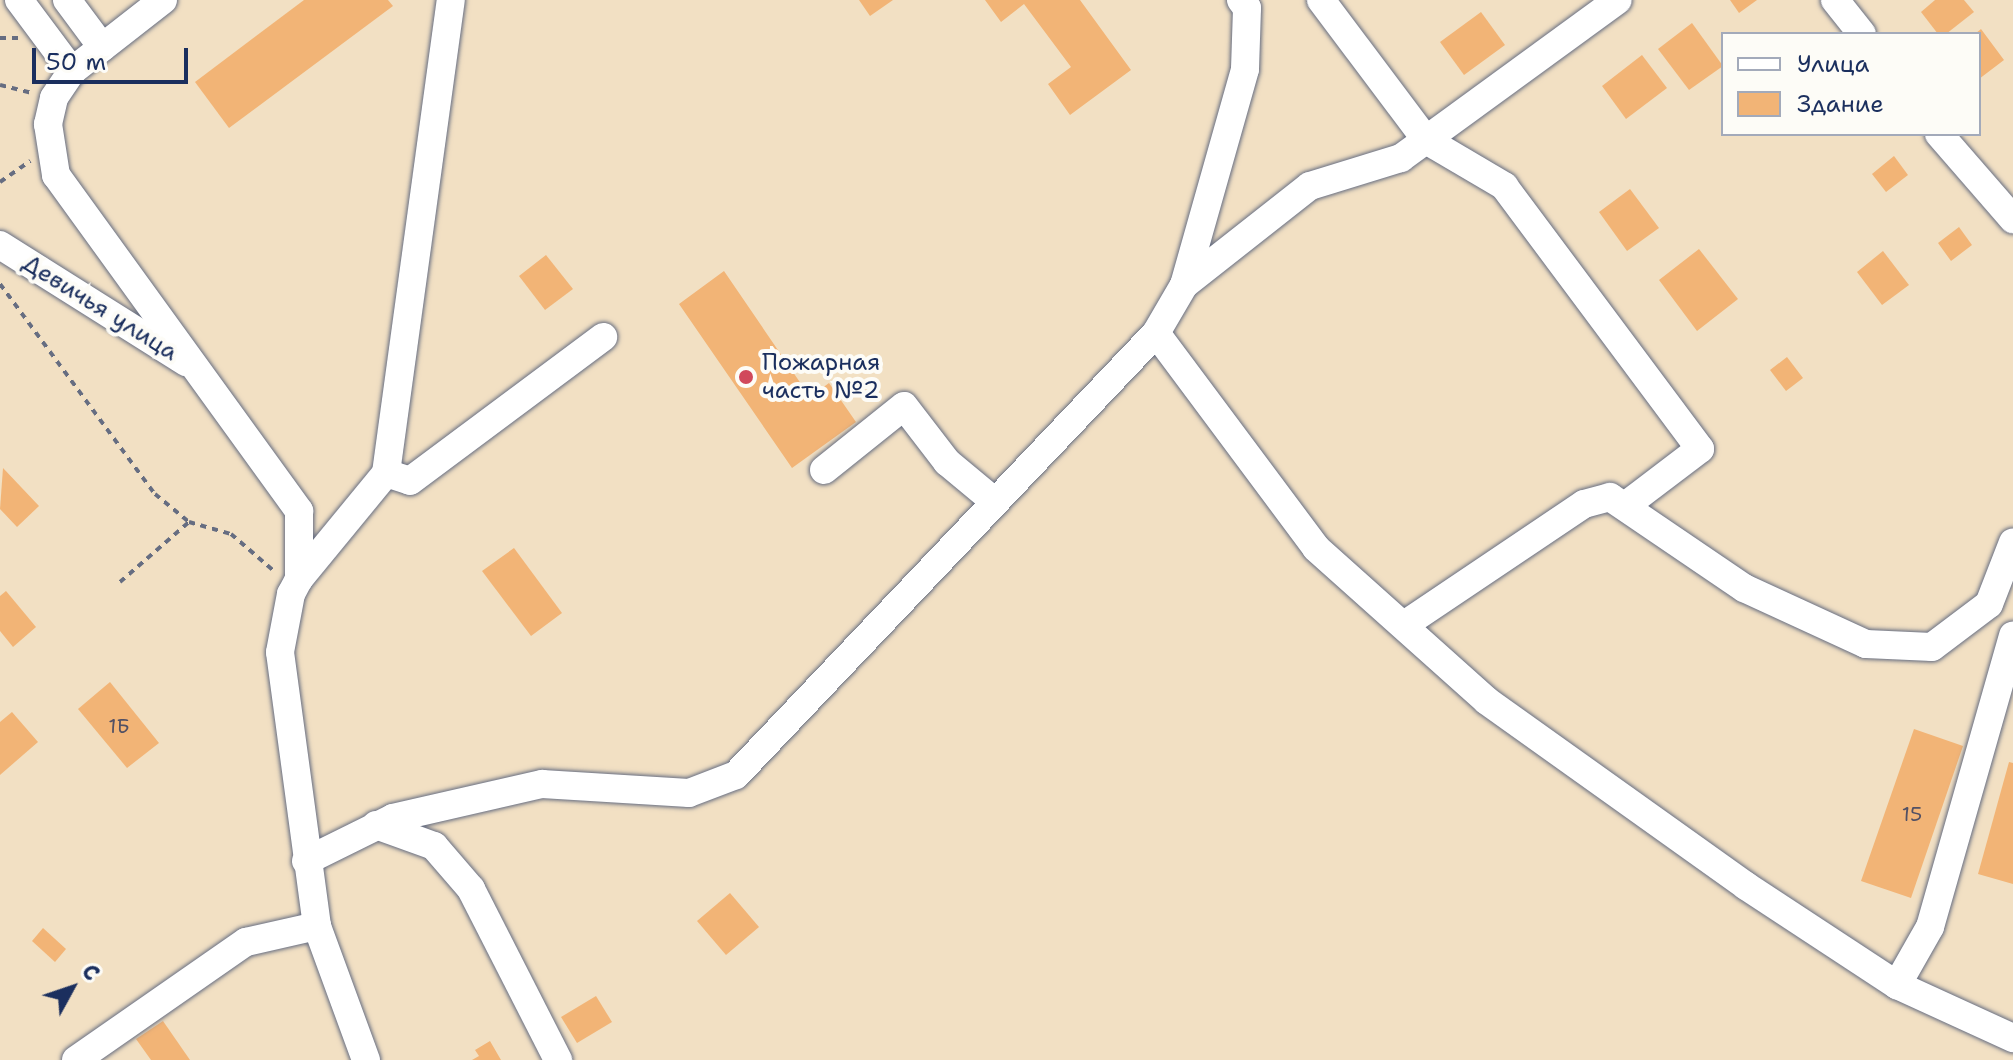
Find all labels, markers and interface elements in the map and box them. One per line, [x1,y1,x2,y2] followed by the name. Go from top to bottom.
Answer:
[36,32,192,82] scale bar
[1721,32,1981,136] legend
[46,46,106,78] text: 50 m
[1797,48,1870,80] text: Улица
[1797,88,1884,120] text: Здание
[17,249,183,367] street label: Девичья улица
[762,349,880,405] place label: Пожарная часть №2
[737,368,755,386] marker: Пожарная часть №2
[108,714,130,738] house number: 1Б
[1902,802,1922,826] house number: 15
[32,948,112,1028] north arrow
[75,958,106,987] text: С

